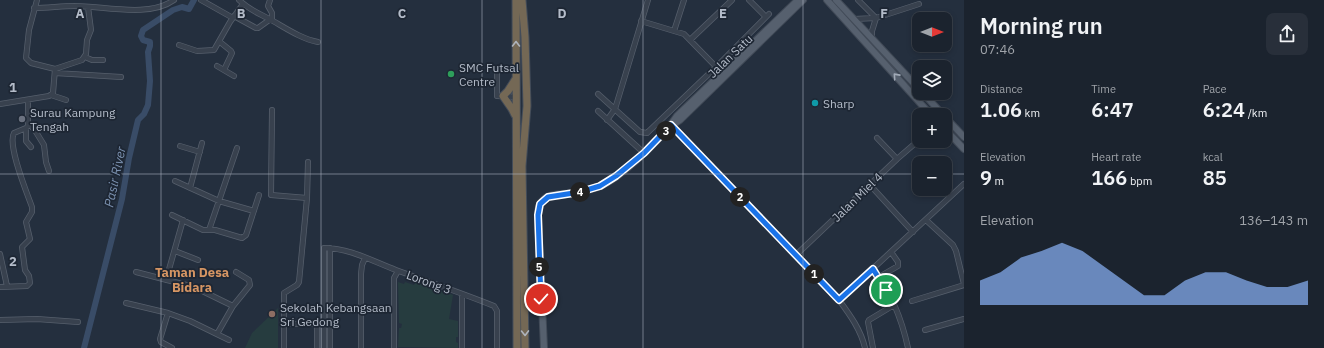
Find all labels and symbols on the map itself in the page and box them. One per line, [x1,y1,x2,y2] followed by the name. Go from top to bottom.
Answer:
[76,5,85,22] text: A
[237,5,246,22] text: B
[398,5,407,22] text: C
[557,5,567,22] text: D
[719,5,727,22] text: E
[880,5,888,22] text: F
[912,12,952,52] north arrow
[705,31,755,81] street label: Jalan Satu
[512,41,520,47] one-way arrow
[459,60,519,89] place label: SMC Futsal Centre
[446,69,456,79] marker: SMC Futsal Centre
[894,73,901,80] one-way arrow
[9,79,17,96] text: 1
[823,96,855,111] place label: Sharp
[810,98,820,108] marker: Sharp
[30,105,116,134] place label: Surau Kampung Tengah
[17,114,27,124] marker: Surau Kampung Tengah
[656,121,676,141] pin: 3
[100,144,130,209] water label: Pasir River
[829,169,885,225] street label: Jalan Miel 4
[570,182,590,202] pin: 4
[730,187,750,207] pin: 2
[9,253,17,270] text: 2
[529,257,549,277] pin: 5
[155,264,229,296] district label: Taman Desa Bidara
[804,264,824,284] pin: 1
[404,267,454,297] street label: Lorong 3
[869,273,903,307] pin
[524,282,558,316] pin
[280,300,392,329] place label: Sekolah Kebangsaan Sri Gedong
[267,309,277,319] marker: Sekolah Kebangsaan Sri Gedong
[521,330,529,336] one-way arrow

